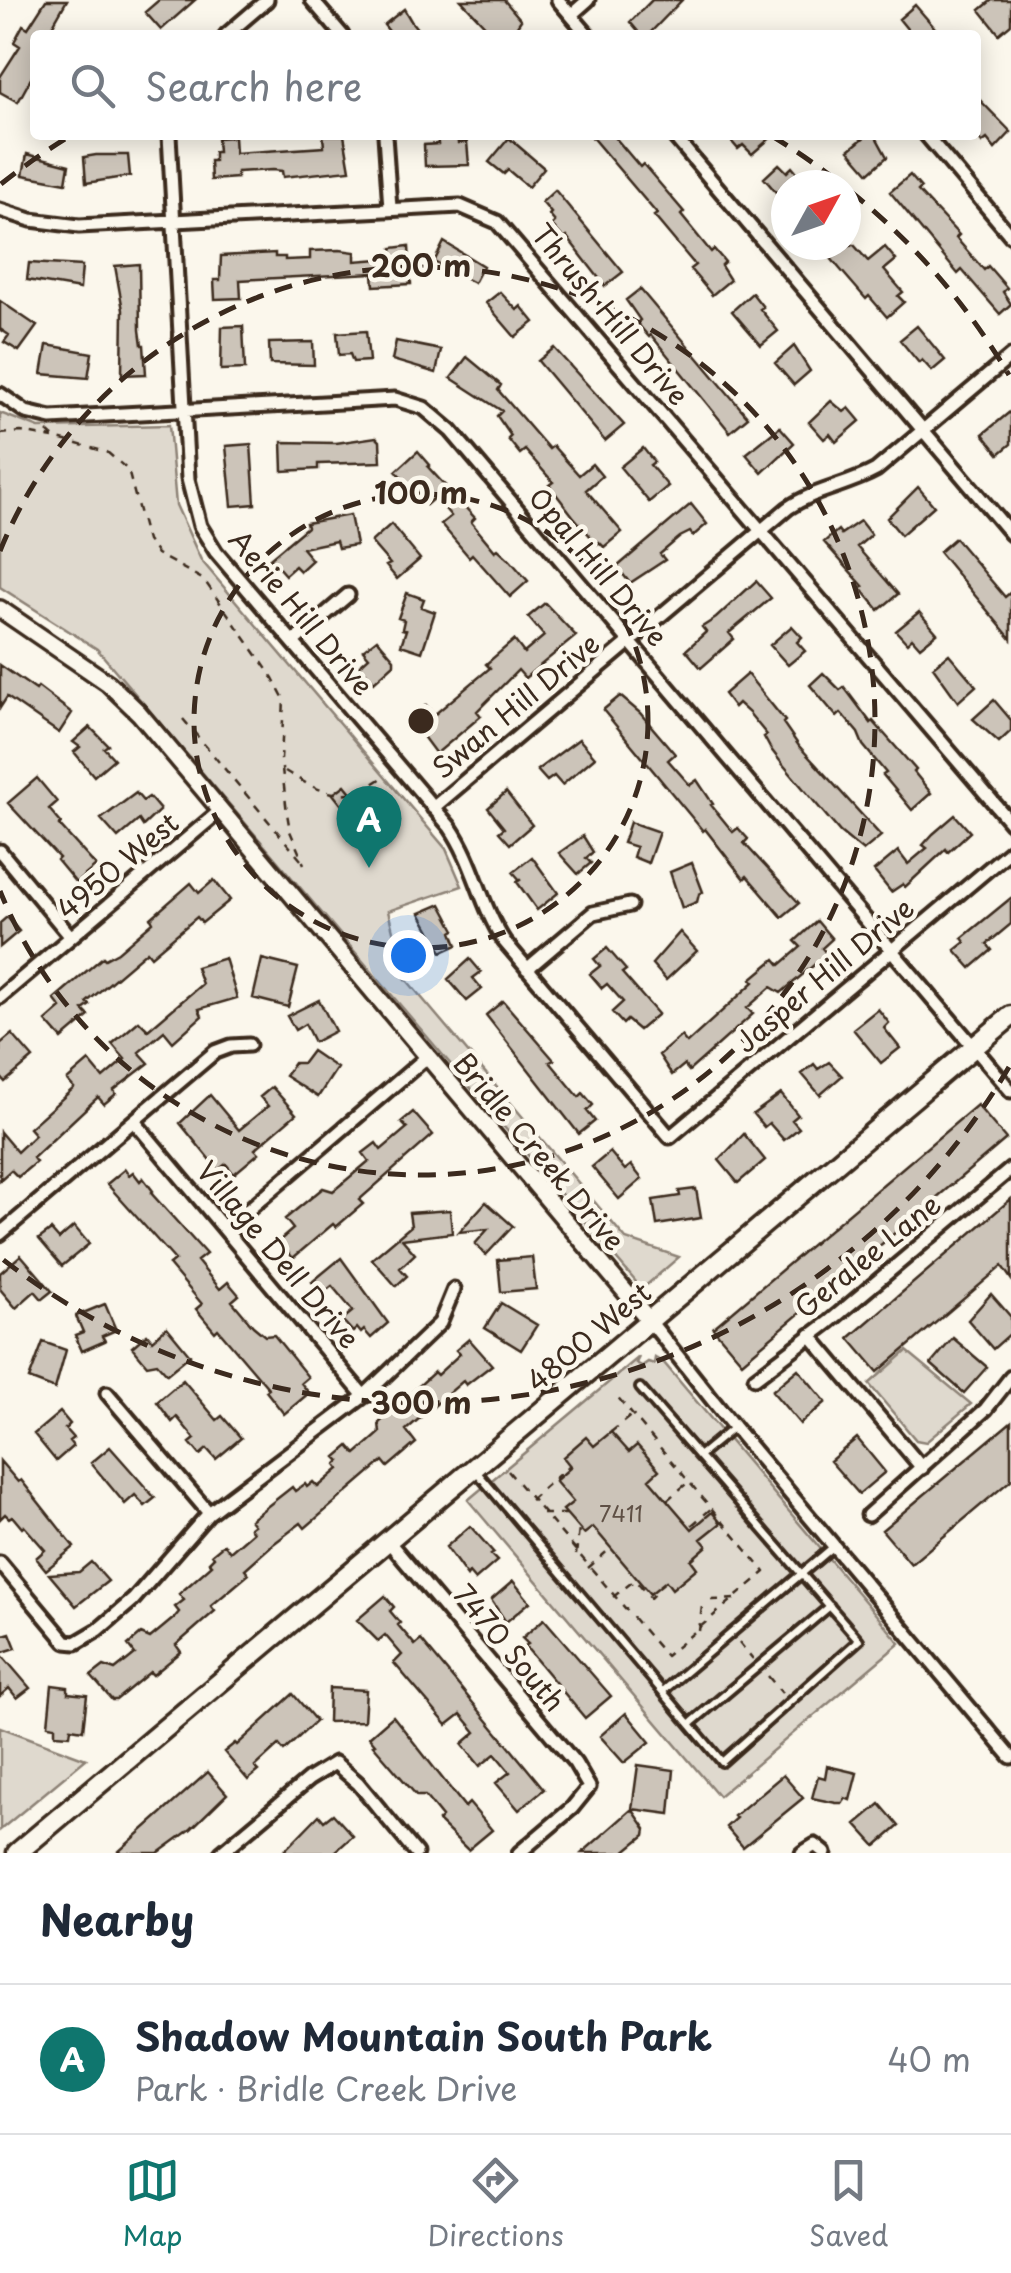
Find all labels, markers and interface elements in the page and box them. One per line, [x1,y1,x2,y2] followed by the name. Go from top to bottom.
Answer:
[30,30,981,140] search box
[145,57,362,114] text: Search here
[65,58,120,113] icon: search
[771,170,861,260] north arrow
[522,214,700,414] street label: Thrush Hill Drive
[371,242,471,287] text: 200 m
[374,469,468,514] text: 100 m
[519,477,679,655] street label: Opal Hill Drive
[219,519,385,705] street label: Aerie Hill Drive
[422,622,608,788] street label: Swan Hill Drive
[403,703,439,739] centre of rings
[336,786,402,868] pin: A
[47,801,187,929] street label: 4950 West
[725,886,923,1062] street label: Jasper Hill Drive
[383,930,434,981] your location
[444,1042,636,1260] street label: Bridle Creek Drive
[187,1150,371,1358] street label: Village Dell Drive
[785,1182,949,1328] street label: Geralee Lane
[516,1271,660,1401] street label: 4800 West
[370,1379,472,1424] text: 300 m
[599,1496,643,1529] house number: 7411
[444,1574,576,1720] street label: 7470 South
[40,1887,194,1950] text: Nearby
[135,2007,712,2064] text: Shadow Mountain South Park
[60,2035,85,2083] text: A
[887,2035,971,2083] text: 40 m
[135,2064,517,2112] text: Park · Bridle Creek Drive
[123,2153,182,2256] tab: Map
[428,2153,564,2256] tab: Directions
[809,2153,888,2256] tab: Saved

